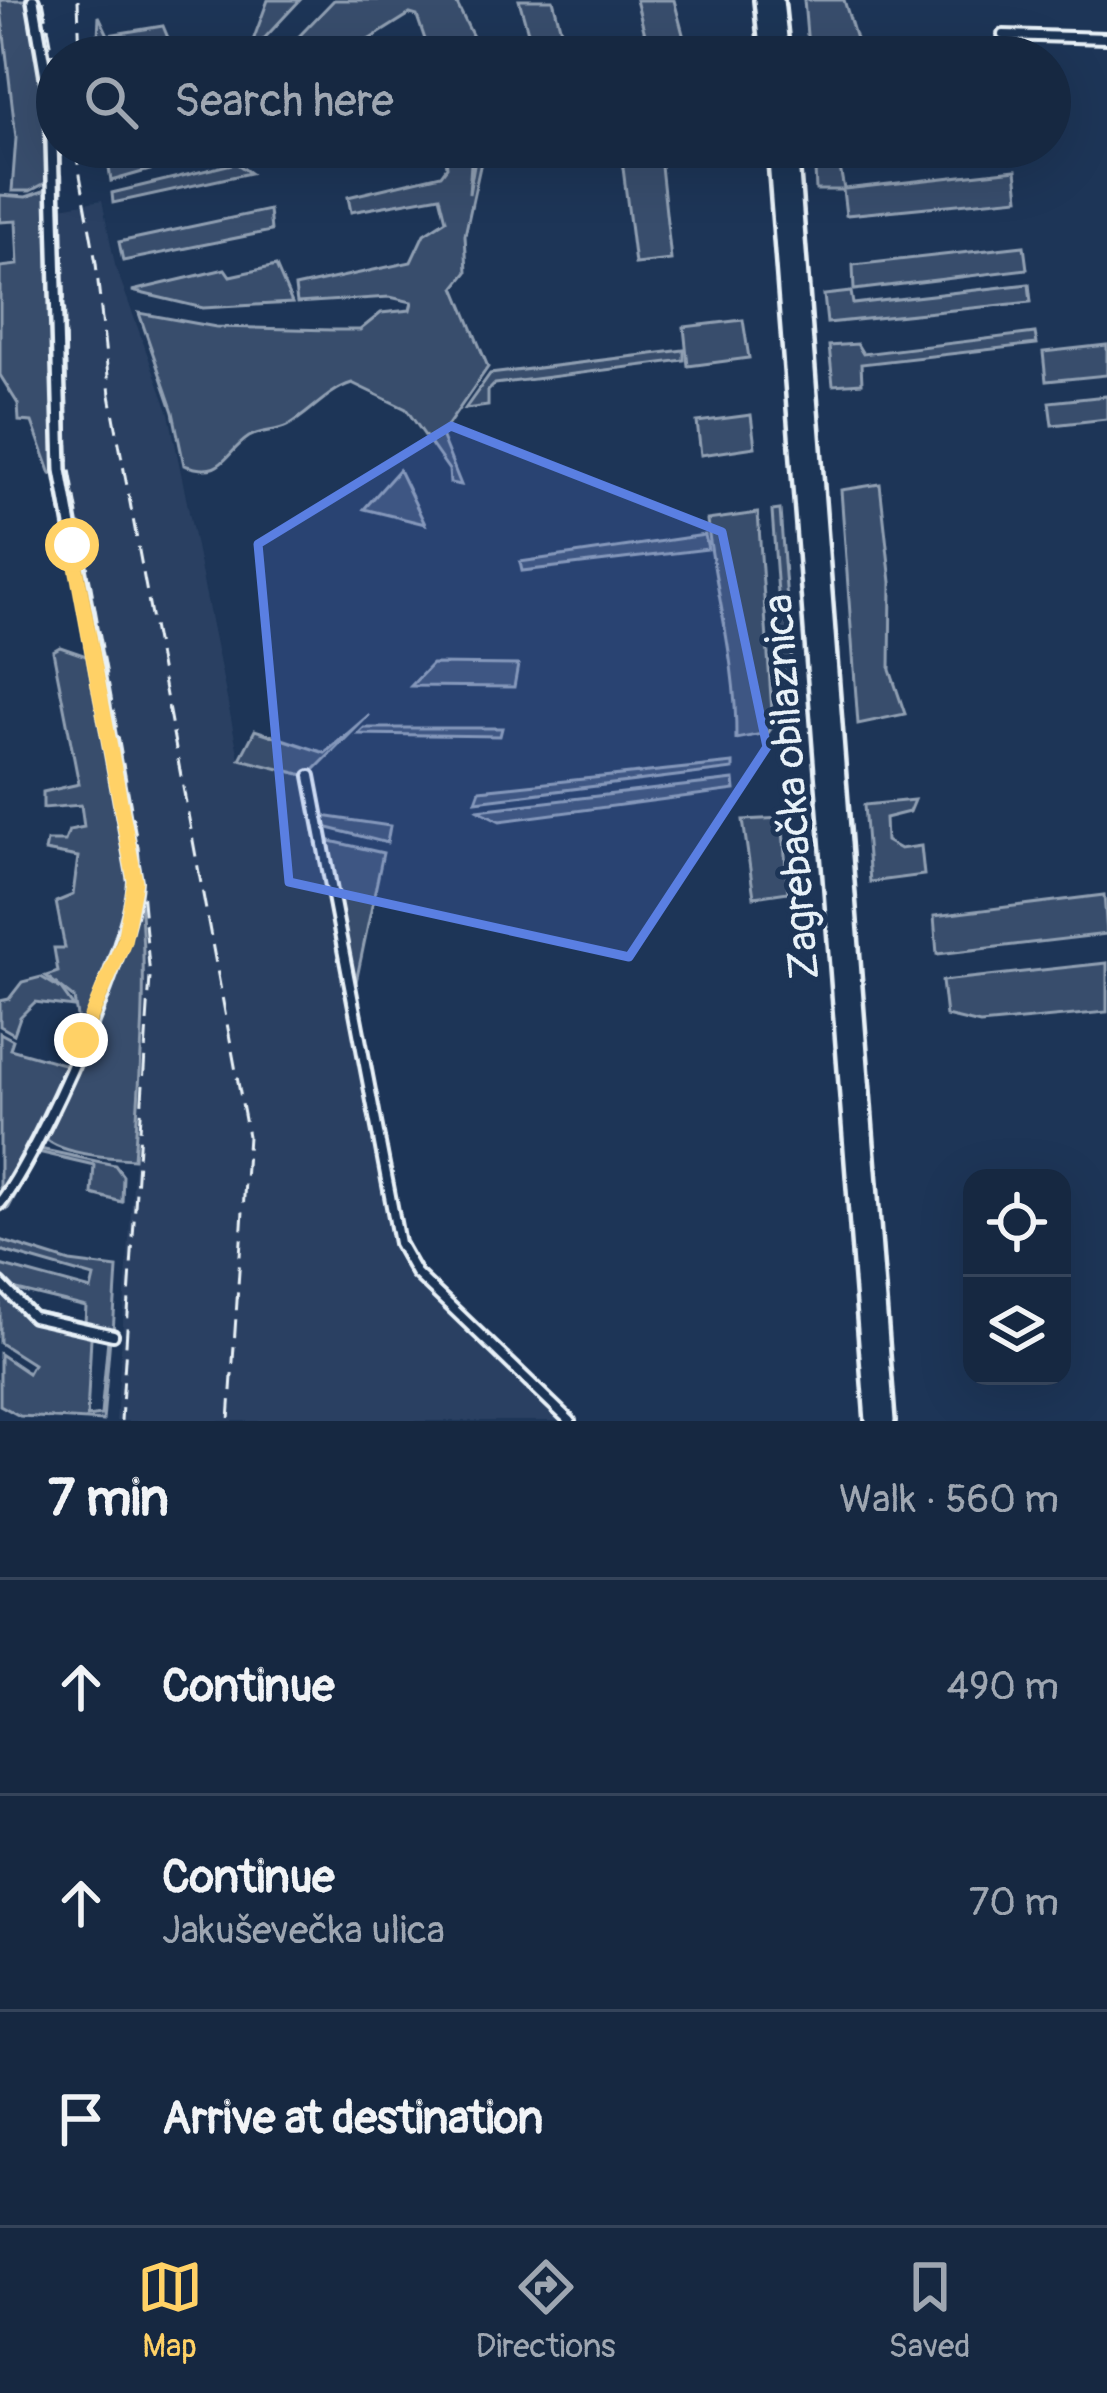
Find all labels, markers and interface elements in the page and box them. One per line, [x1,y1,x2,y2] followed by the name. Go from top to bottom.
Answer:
[36,36,1071,168] search box
[78,69,144,135] icon: search
[174,74,394,130] text: Search here
[45,518,99,572] route start
[753,592,831,981] street label: Zagrebačka obilaznica
[54,1013,108,1067] route end
[963,1169,1071,1385] map controls
[963,1169,1071,1277] button: locate
[963,1277,1071,1385] button: layers
[48,1467,169,1531] text: 7 min
[839,1475,1059,1524] text: Walk · 560 m
[48,1654,114,1720] icon: ahead
[162,1659,335,1715] text: Continue
[947,1662,1059,1711] text: 490 m
[162,1850,335,1906] text: Continue
[48,1870,114,1936] icon: ahead
[969,1878,1059,1927] text: 70 m
[162,1906,445,1955] text: Jakuševečka ulica
[48,2086,114,2152] icon: arrive
[162,2091,543,2147] text: Arrive at destination
[137,2254,203,2367] tab: Map
[476,2254,616,2367] tab: Directions
[889,2254,970,2367] tab: Saved

